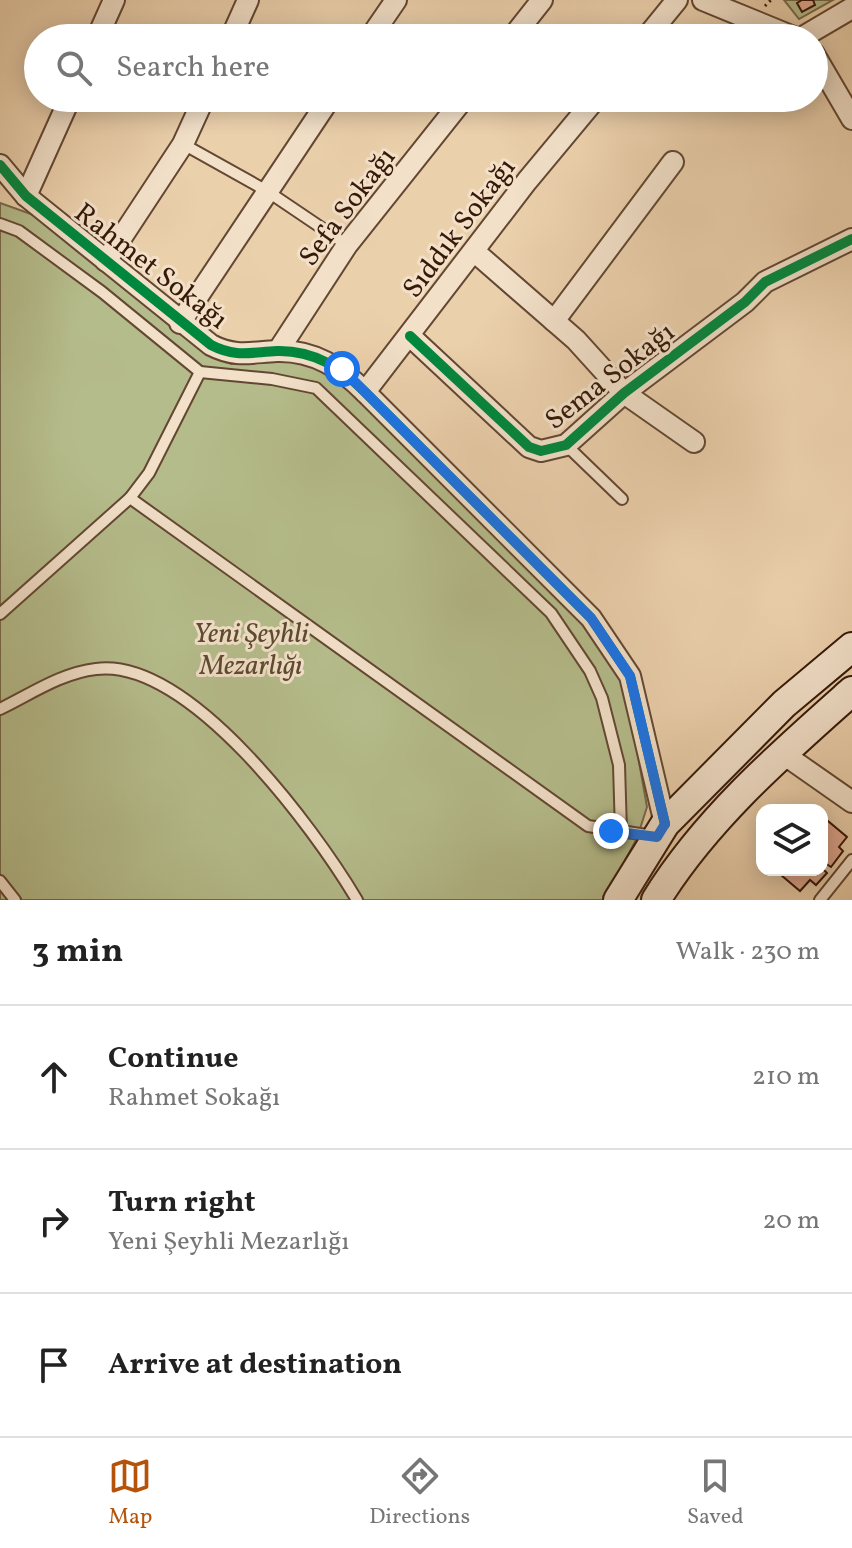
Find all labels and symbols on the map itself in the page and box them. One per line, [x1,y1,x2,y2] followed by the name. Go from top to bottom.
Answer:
[290,140,406,275] street label: Sefa Sokağı
[394,150,526,307] street label: Sıddık Sokağı
[65,195,235,339] street label: Rahmet Sokağı
[537,314,684,440] street label: Sema Sokağı
[324,351,360,387] route start
[194,615,309,686] park label: Yeni Şeyhli Mezarlığı
[593,813,629,849] route end

